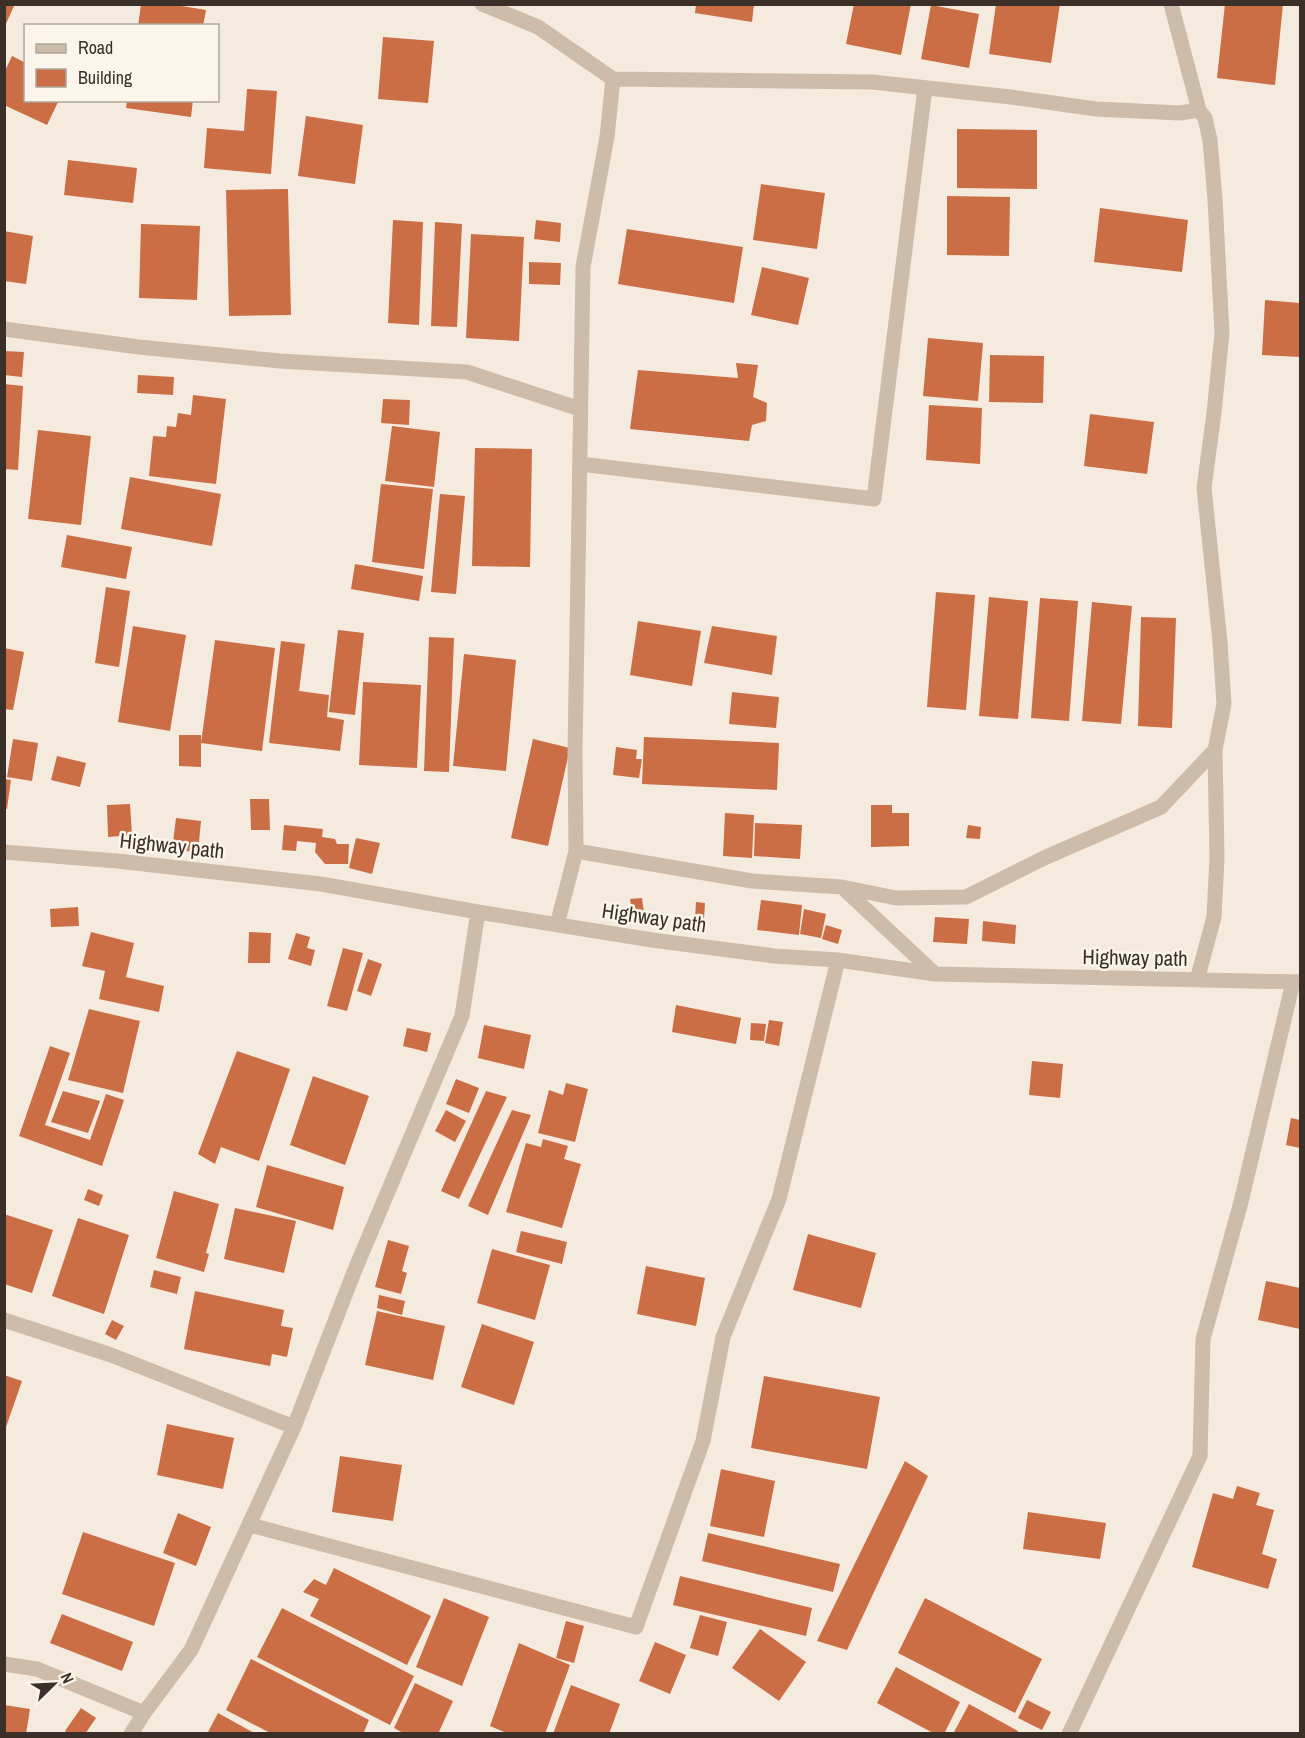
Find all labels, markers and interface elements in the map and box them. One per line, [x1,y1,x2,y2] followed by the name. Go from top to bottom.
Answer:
[24,24,219,102] legend
[78,35,113,60] text: Road
[78,65,133,90] text: Building
[118,826,226,865] street label: Highway path
[600,896,708,939] street label: Highway path
[1082,942,1188,973] street label: Highway path
[24,1654,84,1714] north arrow
[56,1669,80,1687] text: N

